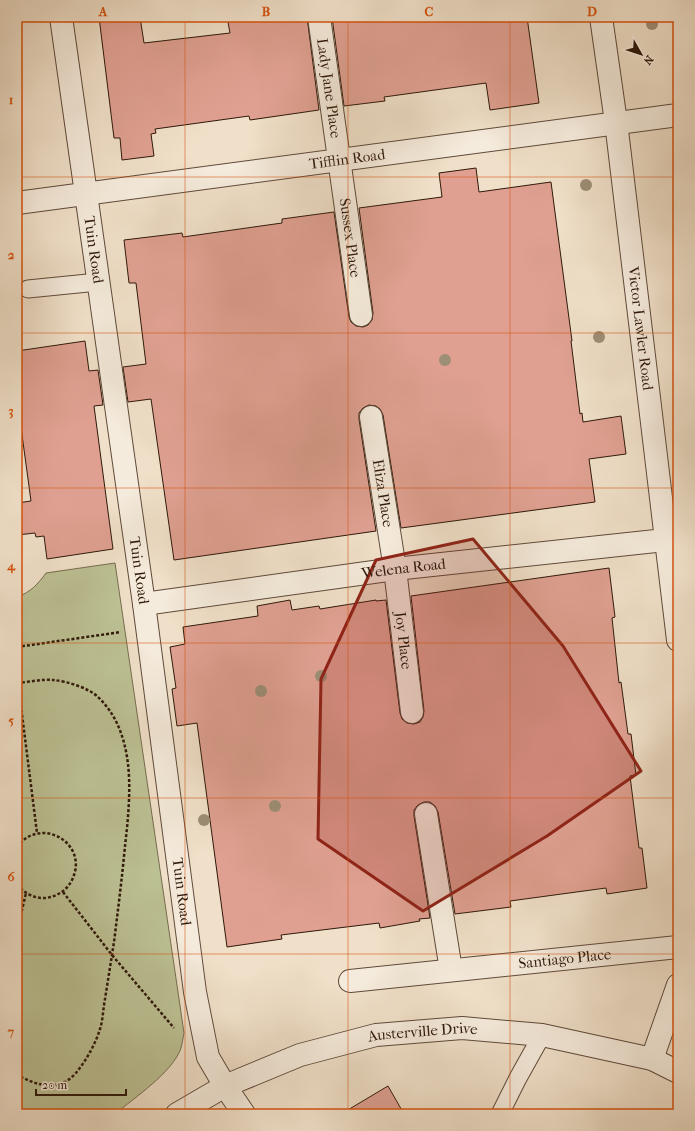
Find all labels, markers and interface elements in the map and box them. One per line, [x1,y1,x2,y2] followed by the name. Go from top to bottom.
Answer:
[98,4,108,19] text: A
[262,4,271,19] text: B
[425,4,434,19] text: C
[587,4,597,19] text: D
[621,34,661,74] north arrow
[313,37,345,140] street label: Lady Jane Place
[640,53,656,68] text: N
[9,92,14,107] text: 1
[308,145,387,173] street label: Tifflin Road
[336,197,365,279] street label: Sussex Place
[80,215,108,285] street label: Tuin Road
[8,247,15,262] text: 2
[624,265,657,392] street label: Victor Lawler Road
[8,403,14,419] text: 3
[369,458,397,529] street label: Eliza Place
[126,536,153,606] street label: Tuin Road
[359,555,447,583] street label: Welena Road
[6,558,16,574] text: 4
[391,610,416,671] street label: Joy Place
[8,713,14,728] text: 5
[168,857,195,927] street label: Tuin Road
[7,869,15,884] text: 6
[518,945,613,972] street label: Santiago Place
[365,1019,479,1046] street label: Austerville Drive
[7,1024,15,1039] text: 7
[36,1071,126,1097] scale bar
[42,1078,67,1092] text: 20 m

